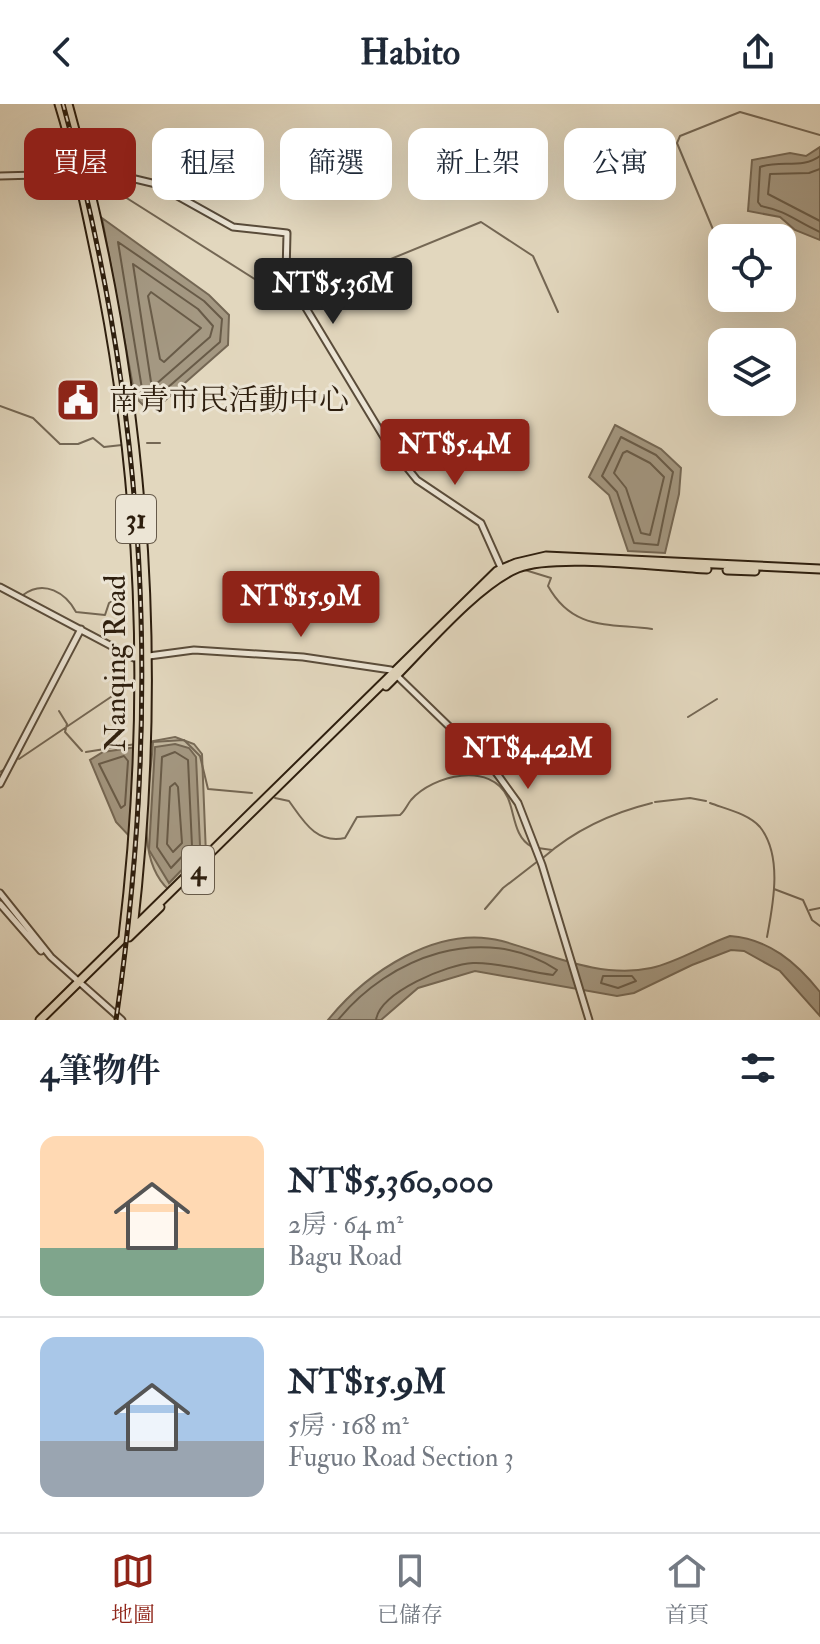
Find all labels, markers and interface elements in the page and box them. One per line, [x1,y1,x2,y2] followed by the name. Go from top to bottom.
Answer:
[40,30,84,74] icon: back
[360,30,460,75] text: Habito
[736,30,780,74] icon: share
[24,128,136,200] chip: 買屋
[152,128,264,200] chip: 租屋
[280,128,392,200] chip: 篩選
[408,128,548,200] chip: 新上架
[564,128,676,200] chip: 公寓
[708,224,796,416] map controls
[708,224,796,312] button: locate
[250,258,416,326] pin: NT$5.36M
[272,268,394,300] text: NT$5.36M
[708,328,796,416] button: layers
[54,376,102,424] public building icon: 南青市民活動中心
[109,382,349,419] place label: 南青市民活動中心
[381,419,529,487] pin: NT$5.4M
[398,429,512,461] text: NT$5.4M
[116,495,156,543] road number: 31
[218,571,384,639] pin: NT$15.9M
[97,574,134,751] street label: Nanqing Road
[240,581,362,613] text: NT$15.9M
[445,723,611,791] pin: NT$4.42M
[463,733,593,765] text: NT$4.42M
[182,846,214,894] road number: 4
[736,1046,780,1090] icon: filters
[40,1050,160,1093] text: 4筆物件
[288,1160,494,1203] text: NT$5,360,000
[104,1168,200,1264] icon: home
[288,1209,403,1241] text: 2房 · 64 m²
[288,1241,402,1273] text: Bagu Road
[288,1361,446,1404] text: NT$15.9M
[104,1369,200,1465] icon: home
[288,1410,409,1442] text: 5房 · 168 m²
[288,1442,514,1474] text: Fuguo Road Section 3
[111,1549,155,1629] tab: 地圖
[377,1549,443,1629] tab: 已儲存
[665,1549,709,1629] tab: 首頁

